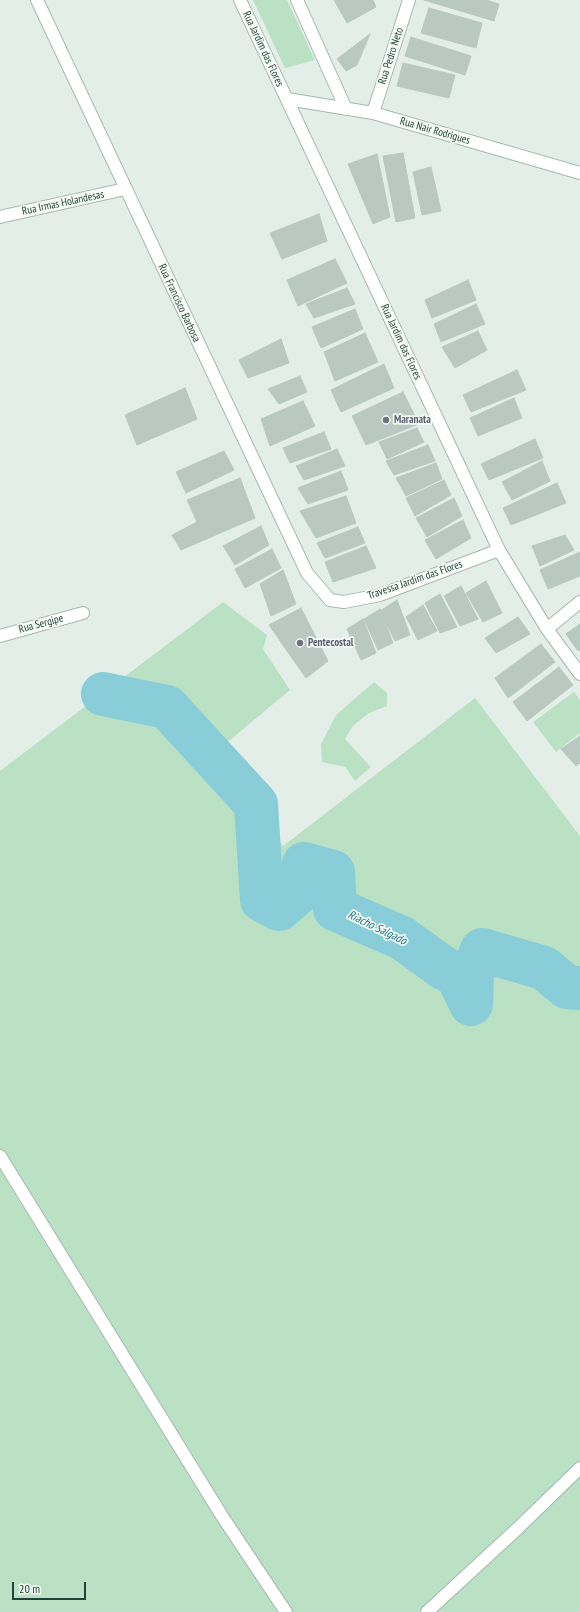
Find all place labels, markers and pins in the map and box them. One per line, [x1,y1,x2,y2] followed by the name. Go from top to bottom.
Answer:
[394,413,431,427] place label: Maranata
[381,415,391,425] marker: Maranata
[308,636,353,650] place label: Pentecostal
[295,638,305,648] marker: Pentecostal

